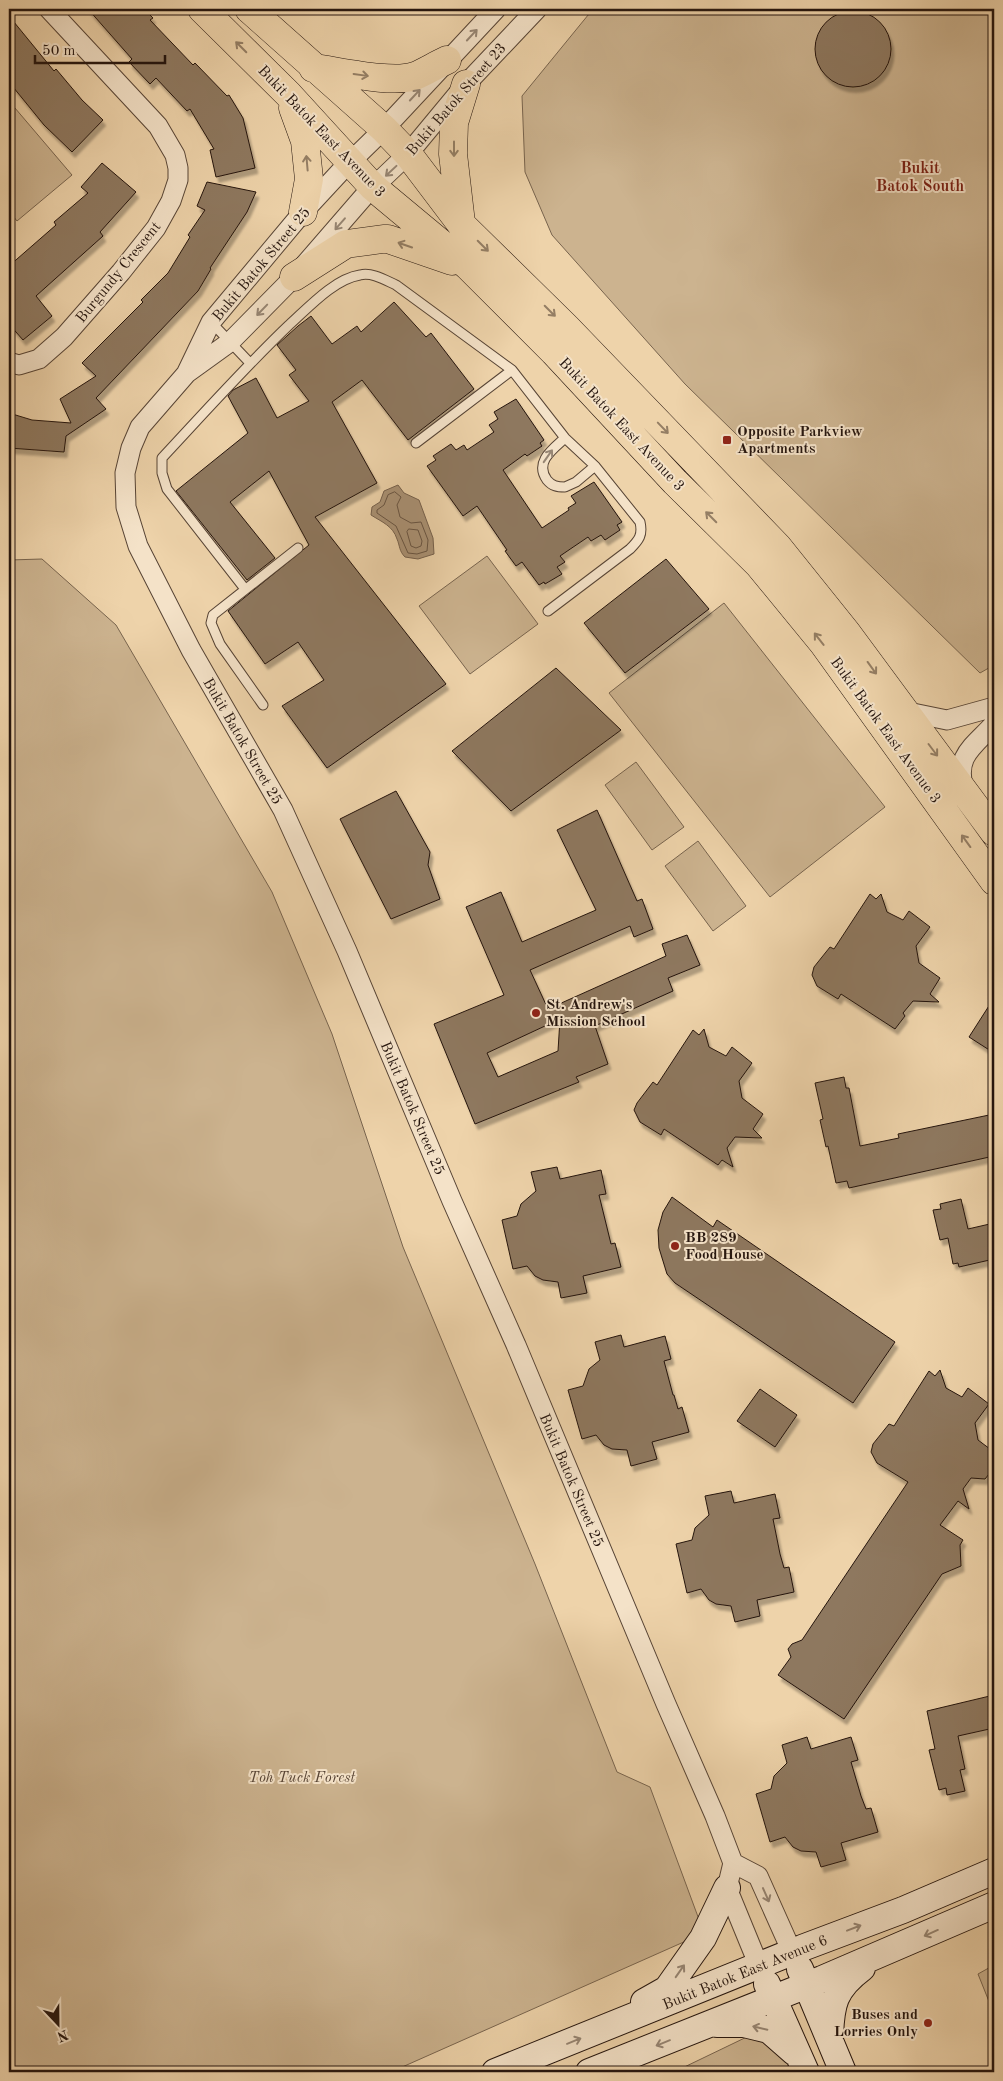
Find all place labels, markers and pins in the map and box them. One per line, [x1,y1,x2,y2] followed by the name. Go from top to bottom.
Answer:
[737,425,863,457] place label: Opposite Parkview Apartments
[721,434,733,446] marker: Opposite Parkview Apartments
[546,998,646,1030] place label: St. Andrew's Mission School
[530,1007,542,1019] marker: St. Andrew's Mission School
[685,1231,763,1263] place label: BB 289 Food House
[669,1240,681,1252] marker: BB 289 Food House
[834,2008,918,2040] place label: Buses and Lorries Only
[922,2017,934,2029] marker: Buses and Lorries Only

